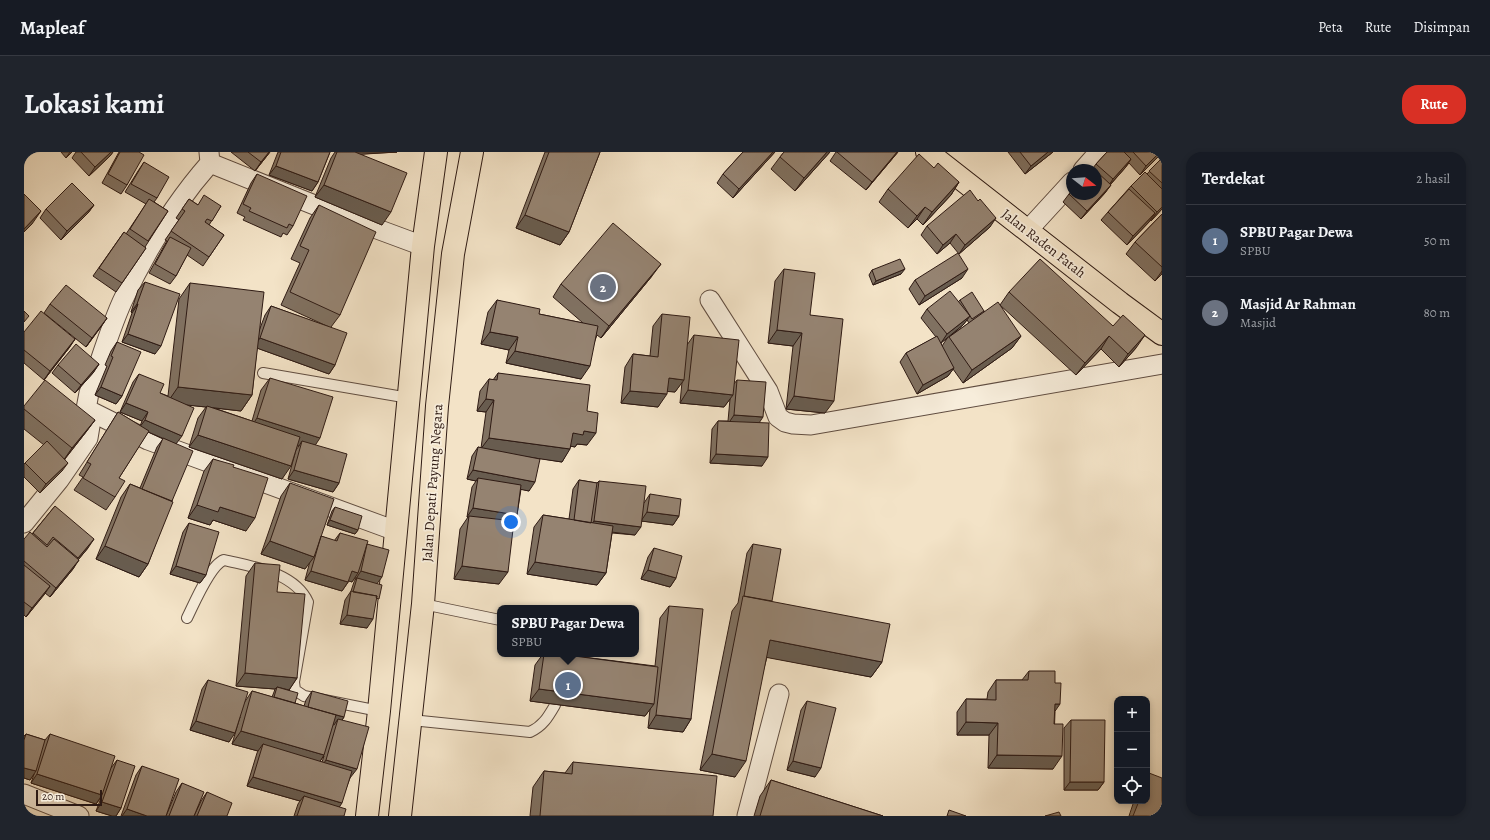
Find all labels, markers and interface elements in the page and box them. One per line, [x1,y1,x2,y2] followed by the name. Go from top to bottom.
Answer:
[20,15,85,41] text: Mapleaf
[1318,18,1343,37] text: Peta
[1365,18,1391,37] text: Rute
[1413,18,1470,37] text: Disimpan
[24,85,165,123] text: Lokasi kami
[1402,85,1466,124] button: Rute
[1066,164,1102,200] north arrow
[1202,167,1265,190] text: Terdekat
[1416,170,1450,187] text: 2 hasil
[998,205,1090,283] street label: Jalan Raden Fatah
[1240,222,1353,242] text: SPBU Pagar Dewa
[1213,232,1217,249] text: 1
[1424,232,1450,249] text: 50 m
[1240,242,1271,259] text: SPBU
[590,272,616,302] pin: 2
[1240,294,1356,314] text: Masjid Ar Rahman
[1212,304,1218,321] text: 2
[1423,304,1450,321] text: 80 m
[1240,314,1276,331] text: Masjid
[417,403,448,563] street label: Jalan Depati Payung Negara
[501,512,521,532] your location
[497,605,639,657] popup
[511,613,625,633] text: SPBU Pagar Dewa
[511,633,542,650] text: SPBU
[555,670,581,700] pin: 1
[1114,696,1150,804] map controls
[1114,696,1150,732] button: +
[1114,732,1150,768] button: −
[1114,768,1150,804] button: locate
[36,788,102,807] scale bar
[42,789,64,804] text: 20 m

